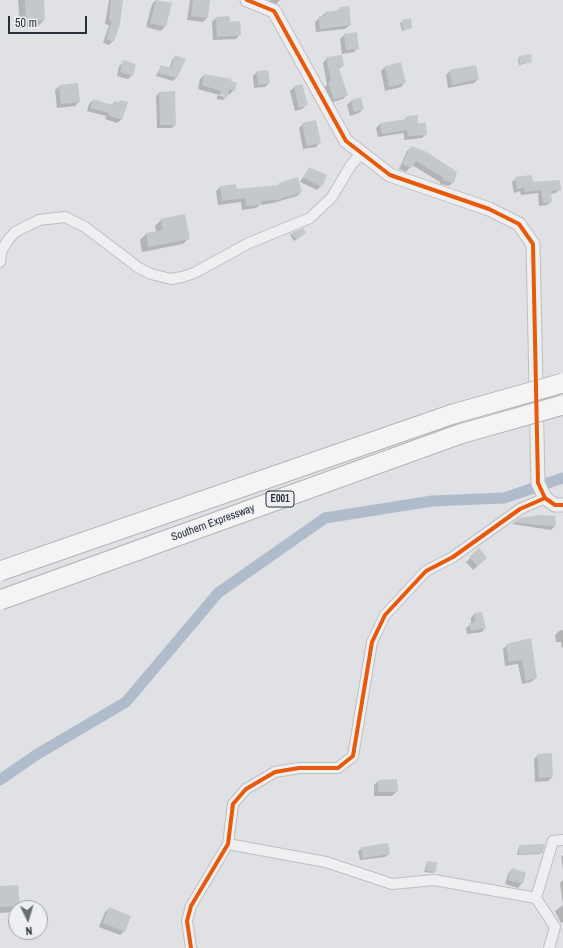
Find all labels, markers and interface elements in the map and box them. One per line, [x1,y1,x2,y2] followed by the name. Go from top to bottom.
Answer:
[10,8,89,34] scale bar
[15,15,37,31] text: 50 m
[266,491,294,507] road number: E001
[170,502,256,544] street label: Southern Expressway
[8,900,48,940] north arrow
[25,924,33,938] text: N

